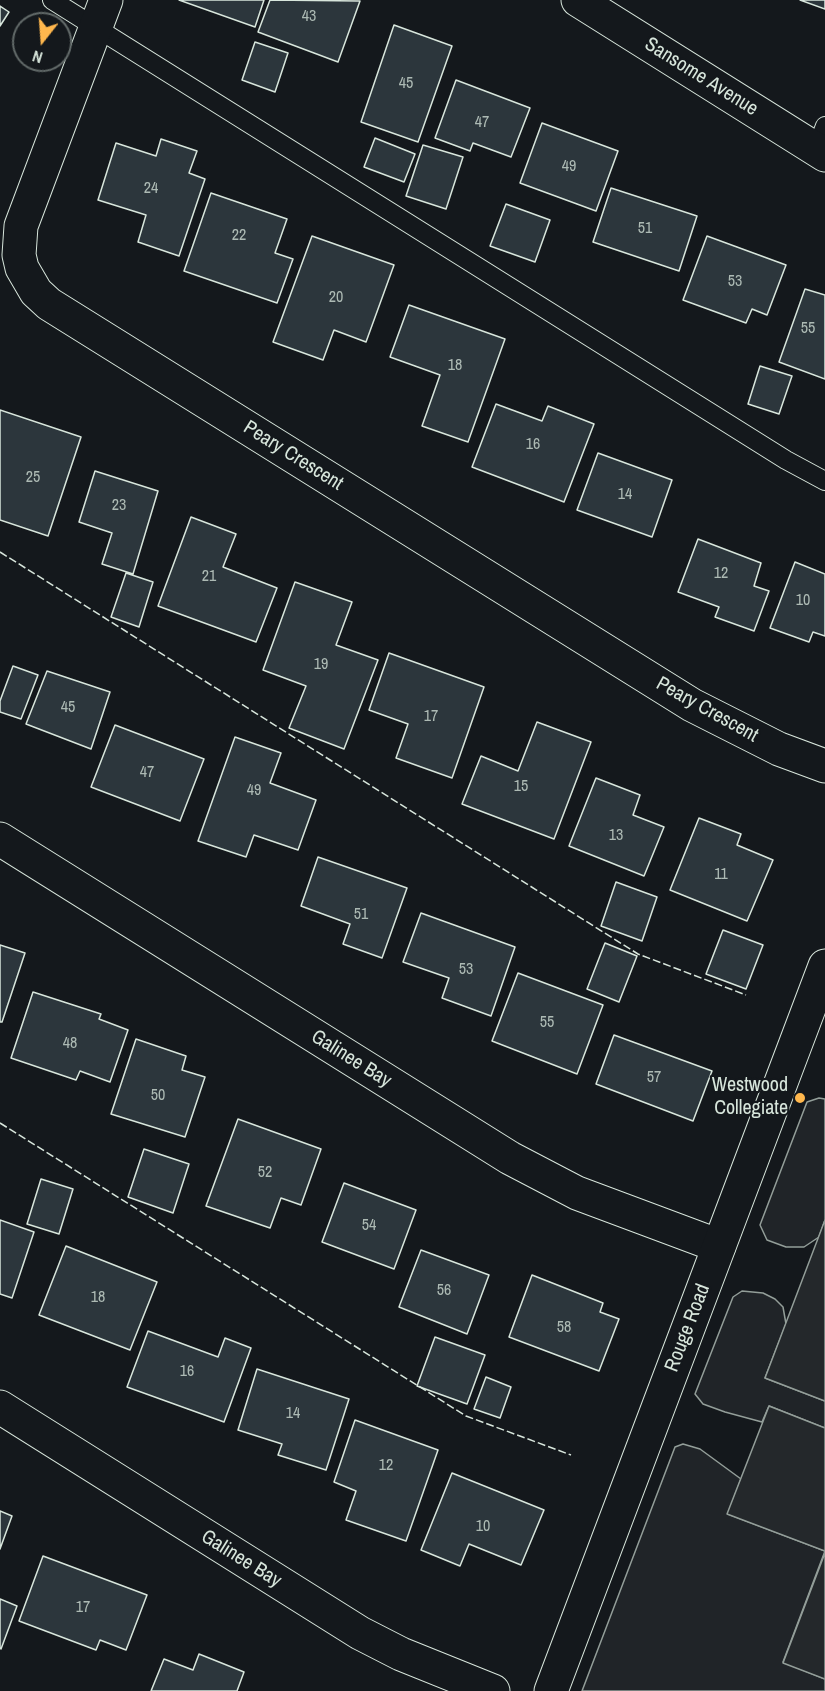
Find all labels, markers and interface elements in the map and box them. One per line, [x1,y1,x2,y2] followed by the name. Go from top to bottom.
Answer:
[302,7,316,27] house number: 43
[12,12,72,72] north arrow
[640,33,762,121] street label: Sansome Avenue
[30,45,45,69] text: N
[399,74,413,94] house number: 45
[475,113,489,133] house number: 47
[562,157,576,177] house number: 49
[144,179,158,199] house number: 24
[638,219,652,239] house number: 51
[232,226,246,246] house number: 22
[728,272,742,292] house number: 53
[329,288,343,308] house number: 20
[801,319,815,339] house number: 55
[448,356,462,376] house number: 18
[239,416,347,496] street label: Peary Crescent
[526,435,540,455] house number: 16
[26,468,40,488] house number: 25
[618,485,632,505] house number: 14
[112,496,126,516] house number: 23
[714,564,728,584] house number: 12
[202,567,216,587] house number: 21
[796,591,810,611] house number: 10
[314,655,328,675] house number: 19
[652,672,762,748] street label: Peary Crescent
[61,698,75,718] house number: 45
[424,707,438,727] house number: 17
[140,763,154,783] house number: 47
[514,777,528,797] house number: 15
[247,781,261,801] house number: 49
[609,826,623,846] house number: 13
[714,865,728,885] house number: 11
[354,905,368,925] house number: 51
[459,960,473,980] house number: 53
[540,1013,554,1033] house number: 55
[306,1025,396,1093] street label: Galinee Bay
[63,1034,77,1054] house number: 48
[647,1068,661,1088] house number: 57
[712,1074,788,1121] place label: Westwood Collegiate
[151,1086,165,1106] house number: 50
[793,1091,807,1105] marker: Westwood Collegiate
[258,1163,272,1183] house number: 52
[362,1216,376,1236] house number: 54
[437,1281,451,1301] house number: 56
[660,1281,716,1375] street label: Rouge Road
[91,1288,105,1308] house number: 18
[557,1318,571,1338] house number: 58
[180,1362,194,1382] house number: 16
[286,1404,300,1424] house number: 14
[379,1456,393,1476] house number: 12
[476,1517,490,1537] house number: 10
[196,1525,286,1593] street label: Galinee Bay
[76,1598,90,1618] house number: 17

